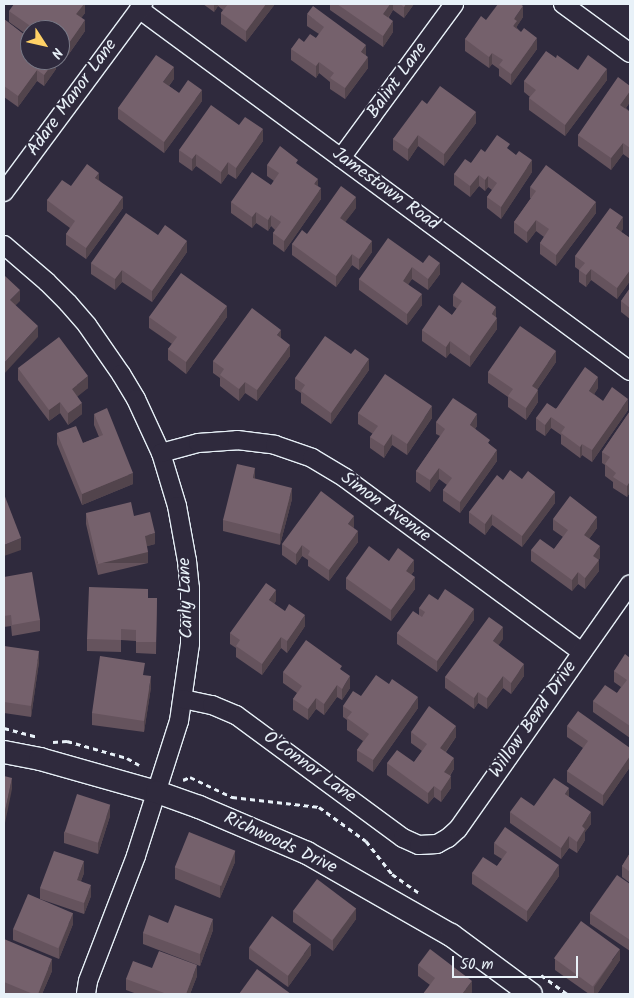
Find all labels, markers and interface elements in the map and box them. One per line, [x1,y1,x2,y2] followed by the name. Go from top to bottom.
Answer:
[20,20,70,70] north arrow
[23,35,123,161] street label: Adare Manor Lane
[363,39,433,123] street label: Balint Lane
[45,43,68,63] text: N
[327,144,443,236] street label: Jamestown Road
[336,468,434,548] street label: Simon Avenue
[175,557,199,639] street label: Carly Lane
[486,657,582,783] street label: Willow Bend Drive
[259,727,359,809] street label: O'Connor Lane
[220,808,340,880] street label: Richwoods Drive
[454,946,580,978] scale bar
[460,953,494,977] text: 50 m

